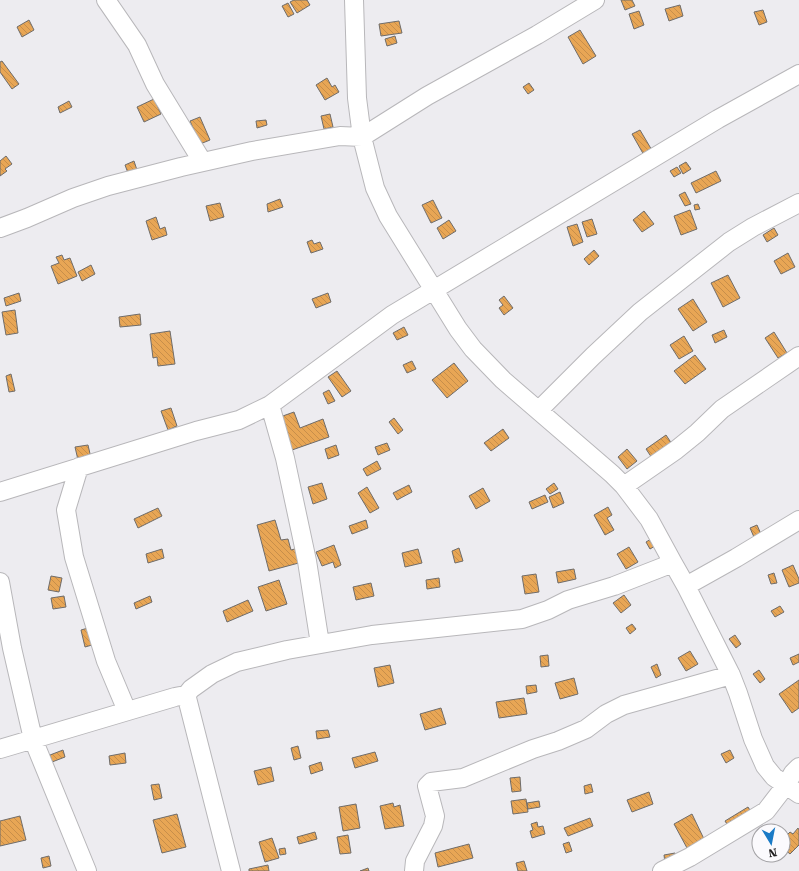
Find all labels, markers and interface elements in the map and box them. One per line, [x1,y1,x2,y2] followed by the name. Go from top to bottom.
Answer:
[751,823,791,863] north arrow
[767,845,778,860] text: N

